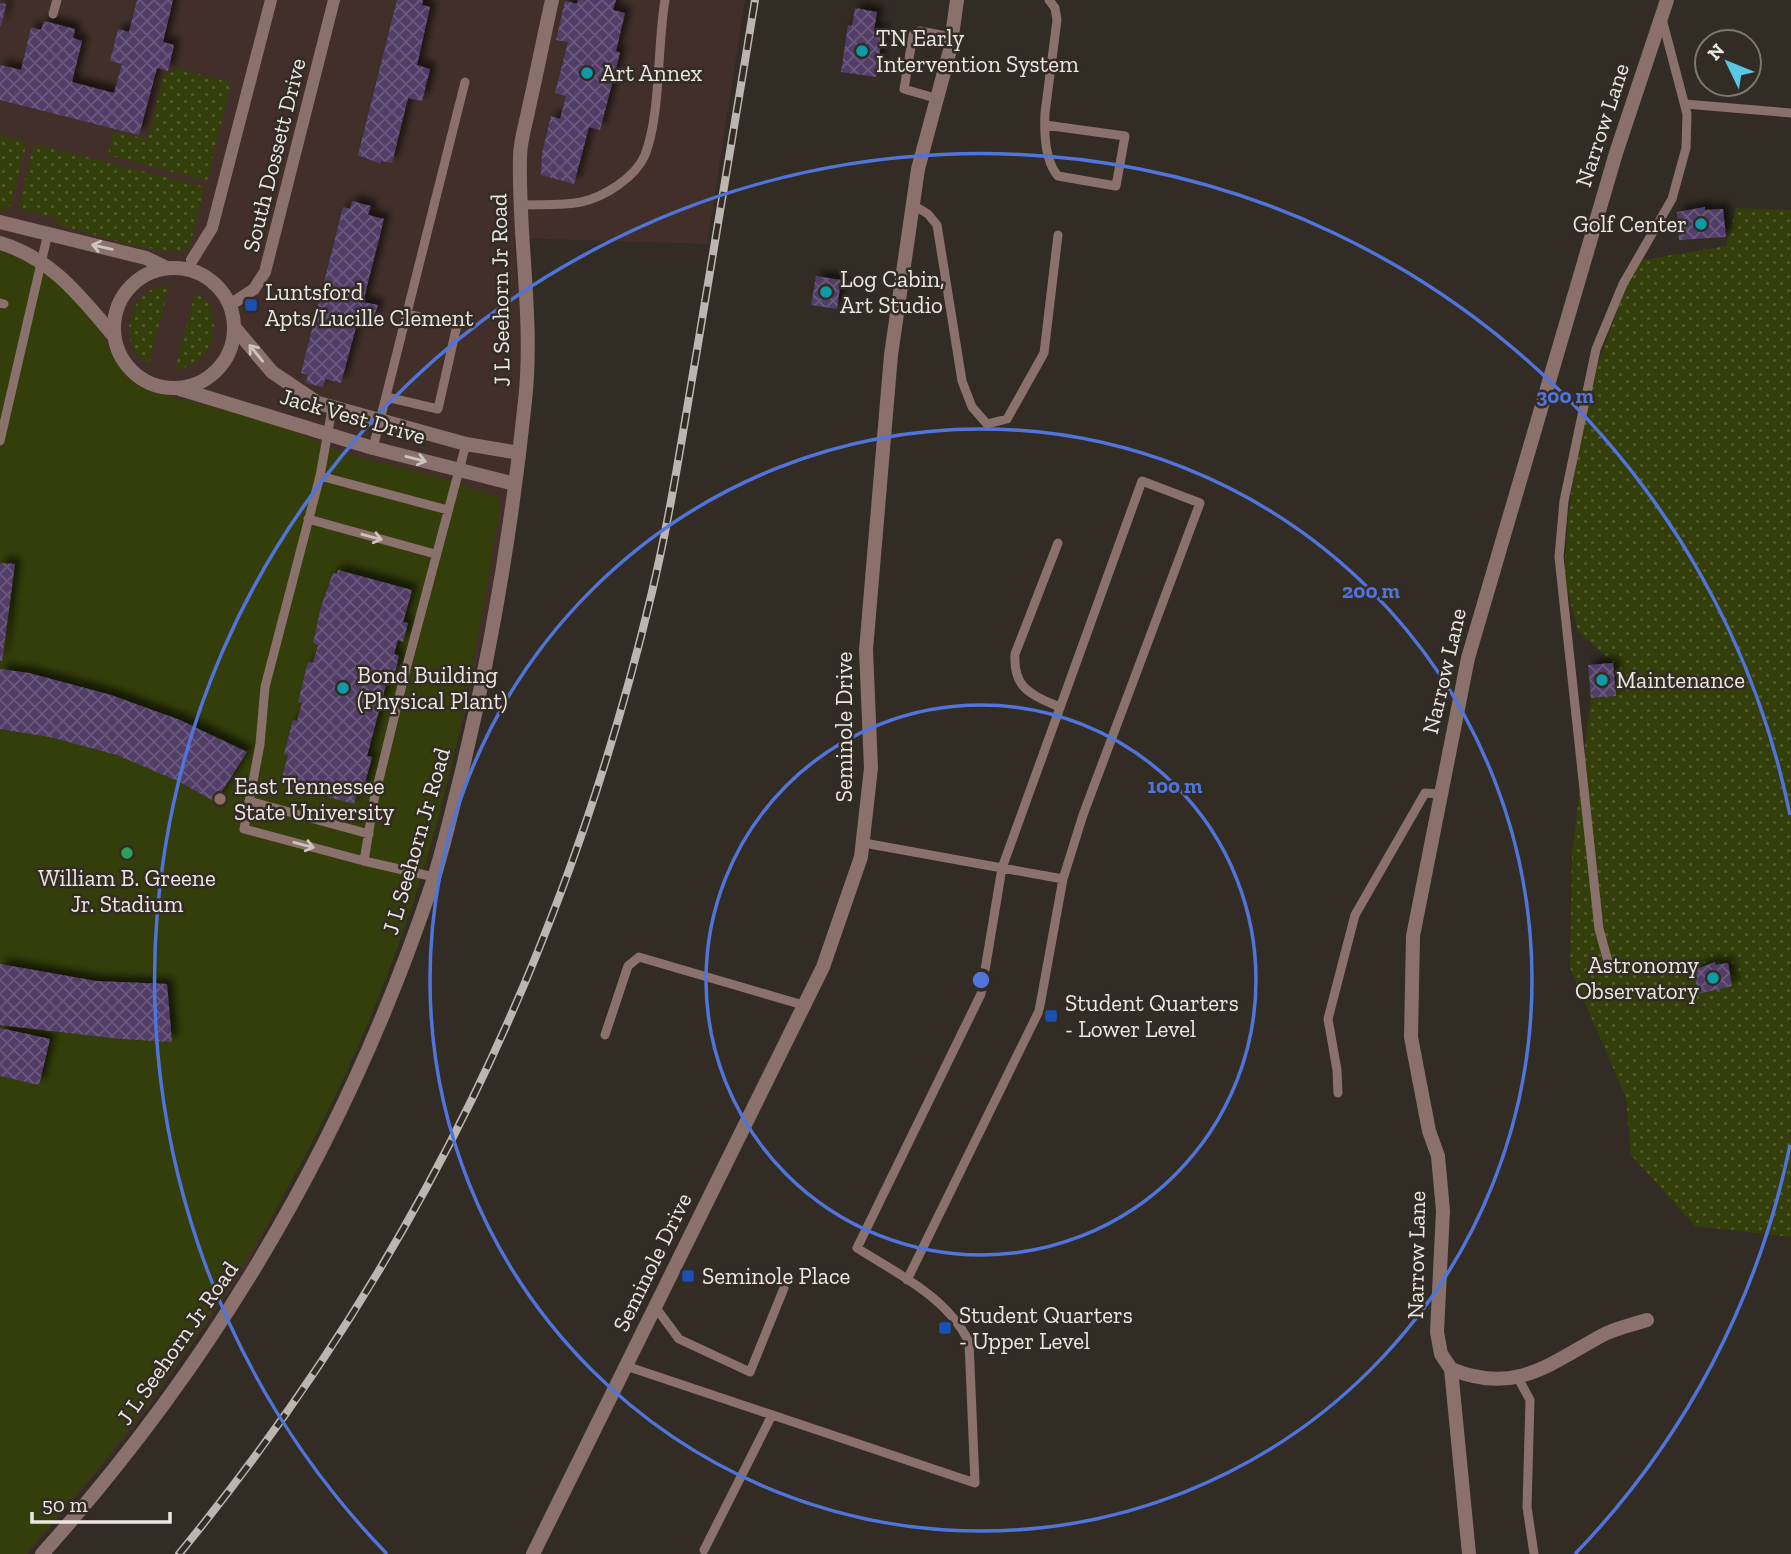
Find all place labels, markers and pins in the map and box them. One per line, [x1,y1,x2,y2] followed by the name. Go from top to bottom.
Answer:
[876,24,1079,78] place label: TN Early Intervention System
[854,43,870,59] marker: TN Early Intervention System
[601,59,702,87] place label: Art Annex
[579,65,595,81] marker: Art Annex
[1573,210,1687,238] place label: Golf Center
[1693,216,1709,232] marker: Golf Center
[840,265,945,319] place label: Log Cabin, Art Studio
[265,278,474,332] place label: Luntsford Apts/Lucille Clement
[818,284,834,300] marker: Log Cabin, Art Studio
[243,297,259,313] marker: Luntsford Apts/Lucille Clement
[357,661,508,715] place label: Bond Building (Physical Plant)
[1616,666,1745,694] place label: Maintenance
[1594,672,1610,688] marker: Maintenance
[335,680,351,696] marker: Bond Building (Physical Plant)
[234,772,395,826] place label: East Tennessee State University
[212,791,228,807] marker: East Tennessee State University
[119,845,135,861] marker: William B. Greene Jr. Stadium
[38,864,216,918] place label: William B. Greene Jr. Stadium
[1575,951,1699,1005] place label: Astronomy Observatory
[969,968,993,992] centre of rings
[1705,970,1721,986] marker: Astronomy Observatory
[1065,989,1239,1043] place label: Student Quarters - Lower Level
[1043,1008,1059,1024] marker: Student Quarters - Lower Level
[702,1262,850,1290] place label: Seminole Place
[680,1268,696,1284] marker: Seminole Place
[959,1301,1133,1355] place label: Student Quarters - Upper Level
[937,1320,953,1336] marker: Student Quarters - Upper Level

